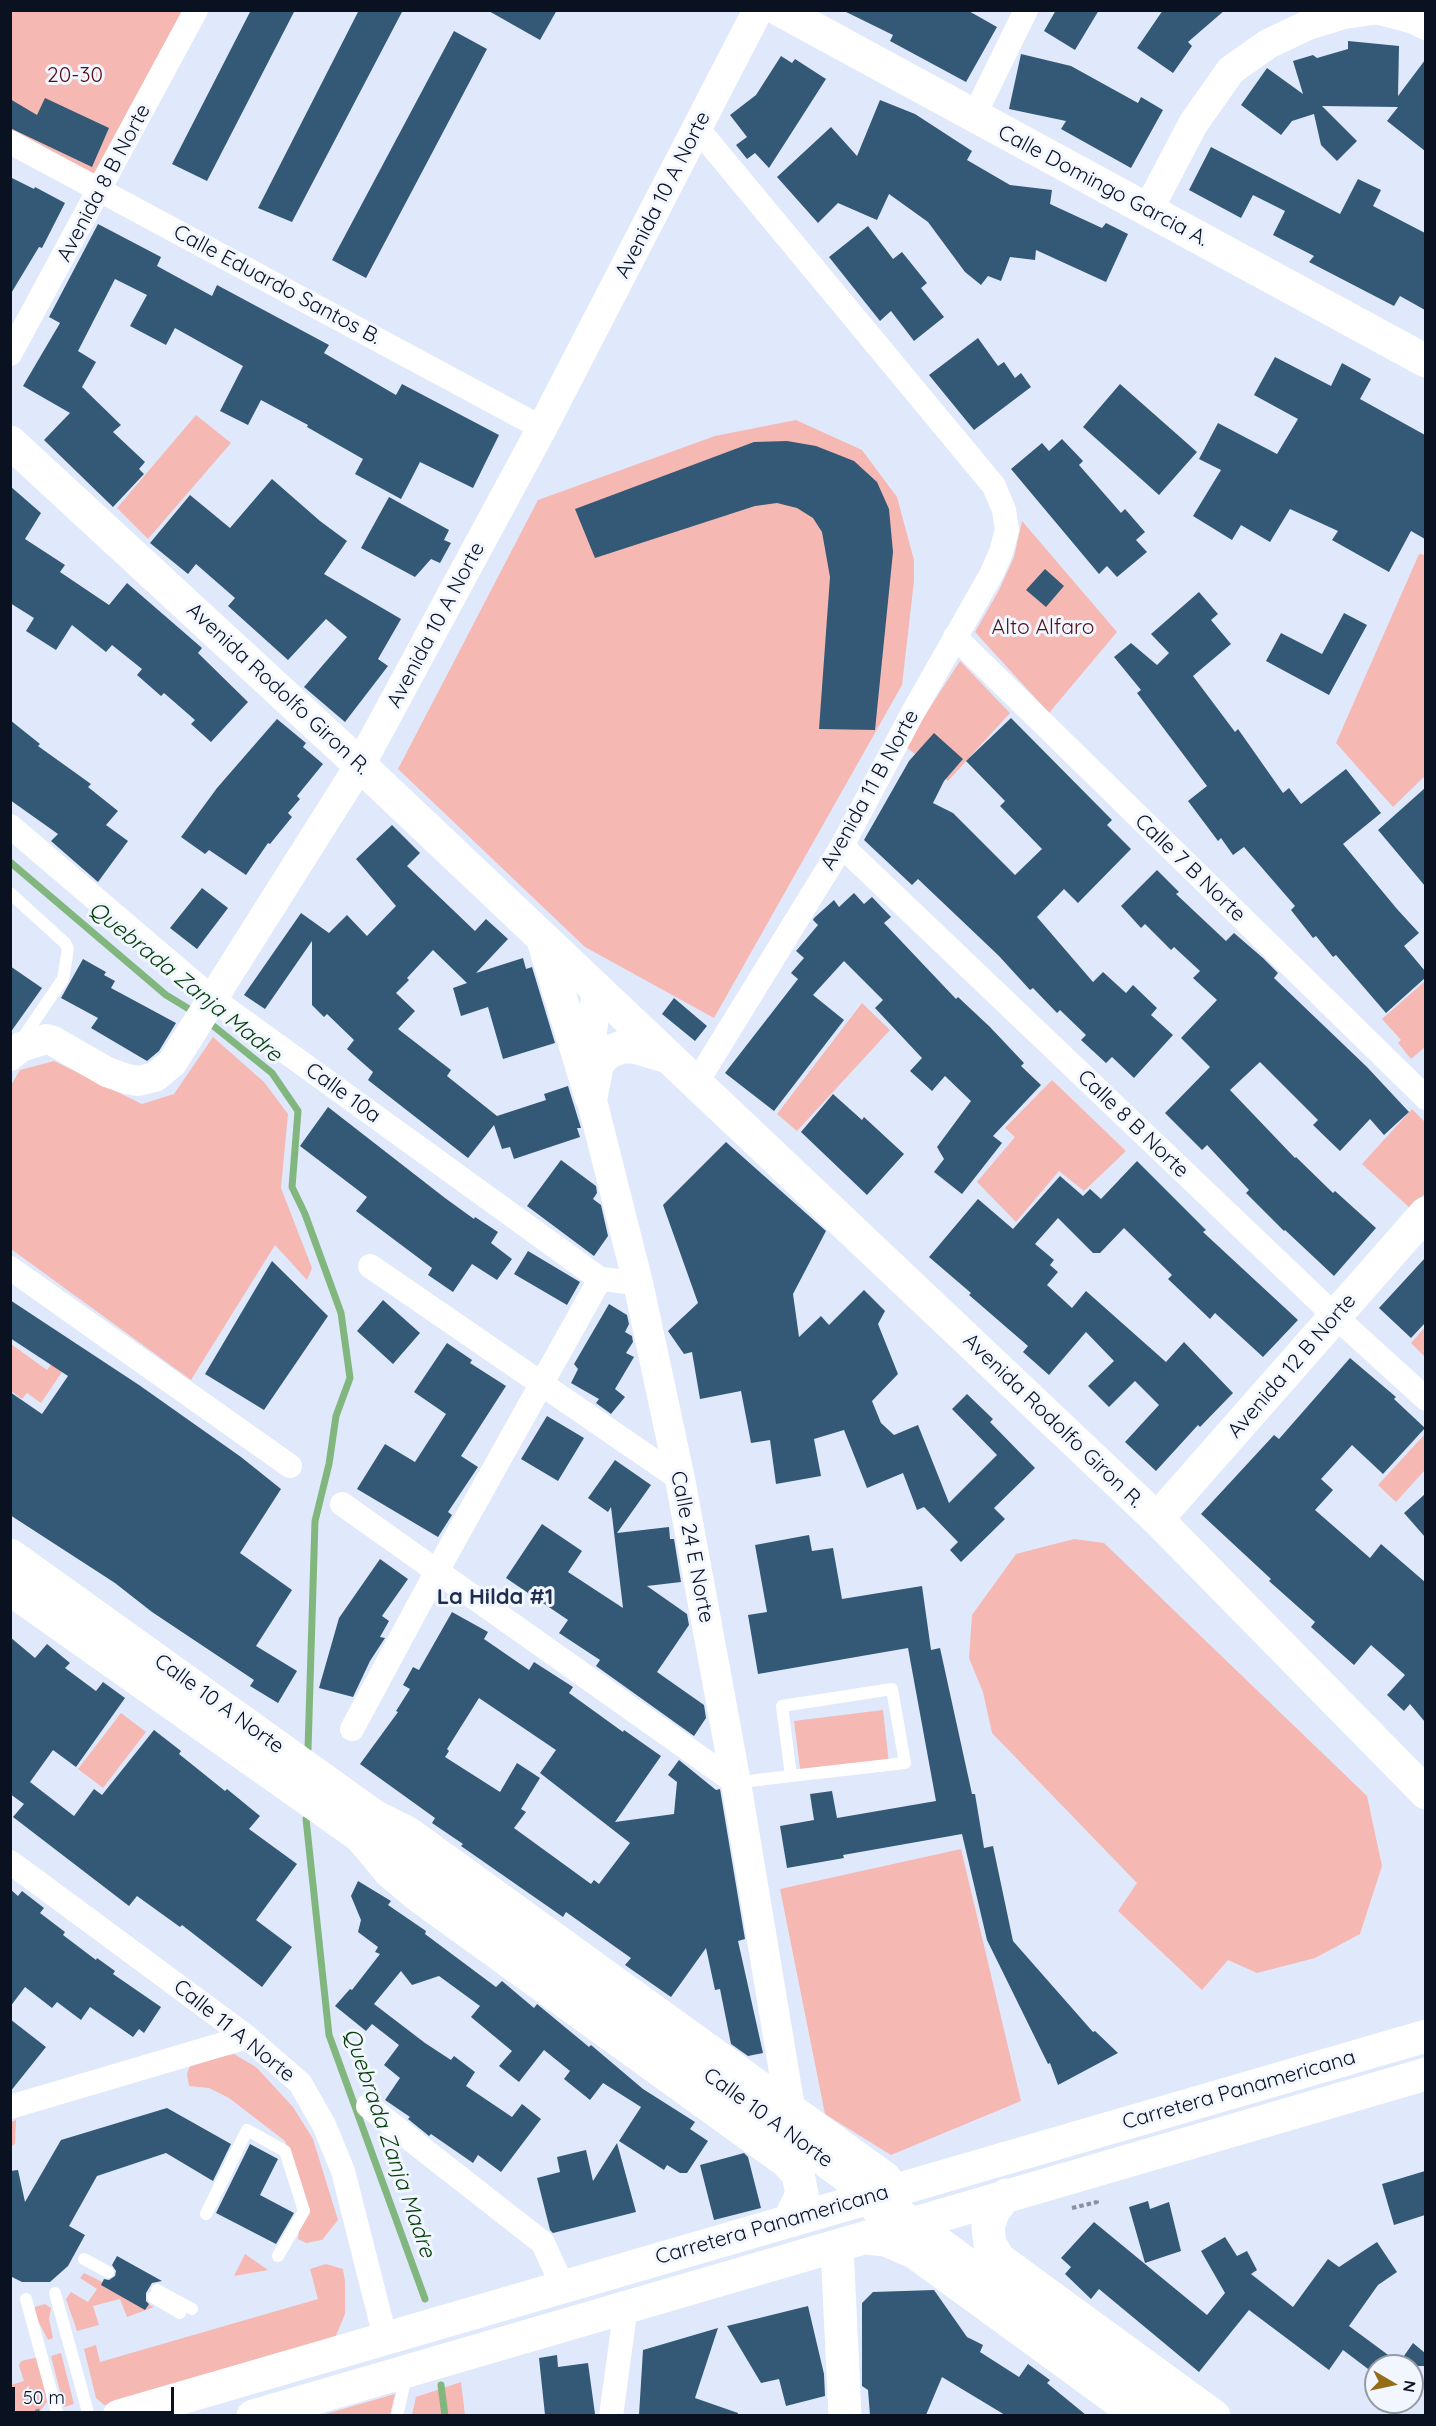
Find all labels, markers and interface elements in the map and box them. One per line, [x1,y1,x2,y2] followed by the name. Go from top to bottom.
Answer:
[47,63,103,89] park label: 20-30
[52,100,156,266] street label: Avenida 8 B Norte
[610,107,716,283] street label: Avenida 10 A Norte
[993,120,1213,252] street label: Calle Domingo Garcia A.
[169,220,385,350] street label: Calle Eduardo Santos B.
[382,538,490,712] street label: Avenida 10 A Norte
[181,598,375,780] street label: Avenida Rodolfo Giron R.
[992,615,1094,641] park label: Alto Alfaro
[816,705,924,875] street label: Avenida 11 B Norte
[1129,809,1251,927] street label: Calle 7 B Norte
[83,896,287,1068] water label: Quebrada Zanja Madre
[301,1057,385,1129] street label: Calle 10a
[1072,1065,1194,1183] street label: Calle 8 B Norte
[1222,1289,1362,1443] street label: Avenida 12 B Norte
[958,1328,1148,1514] street label: Avenida Rodolfo Giron R.
[665,1469,719,1625] street label: Calle 24 E Norte
[437,1584,553,1610] district label: La Hilda #1
[149,1649,289,1759] street label: Calle 10 A Norte
[168,1974,300,2088] street label: Calle 11 A Norte
[337,2025,441,2261] water label: Quebrada Zanja Madre
[1120,2045,1358,2135] street label: Carretera Panamericana
[698,2063,838,2173] street label: Calle 10 A Norte
[653,2180,891,2270] street label: Carretera Panamericana
[1364,2354,1424,2414] north arrow
[15,2375,177,2413] scale bar
[1399,2379,1421,2394] text: N
[23,2386,65,2409] text: 50 m

